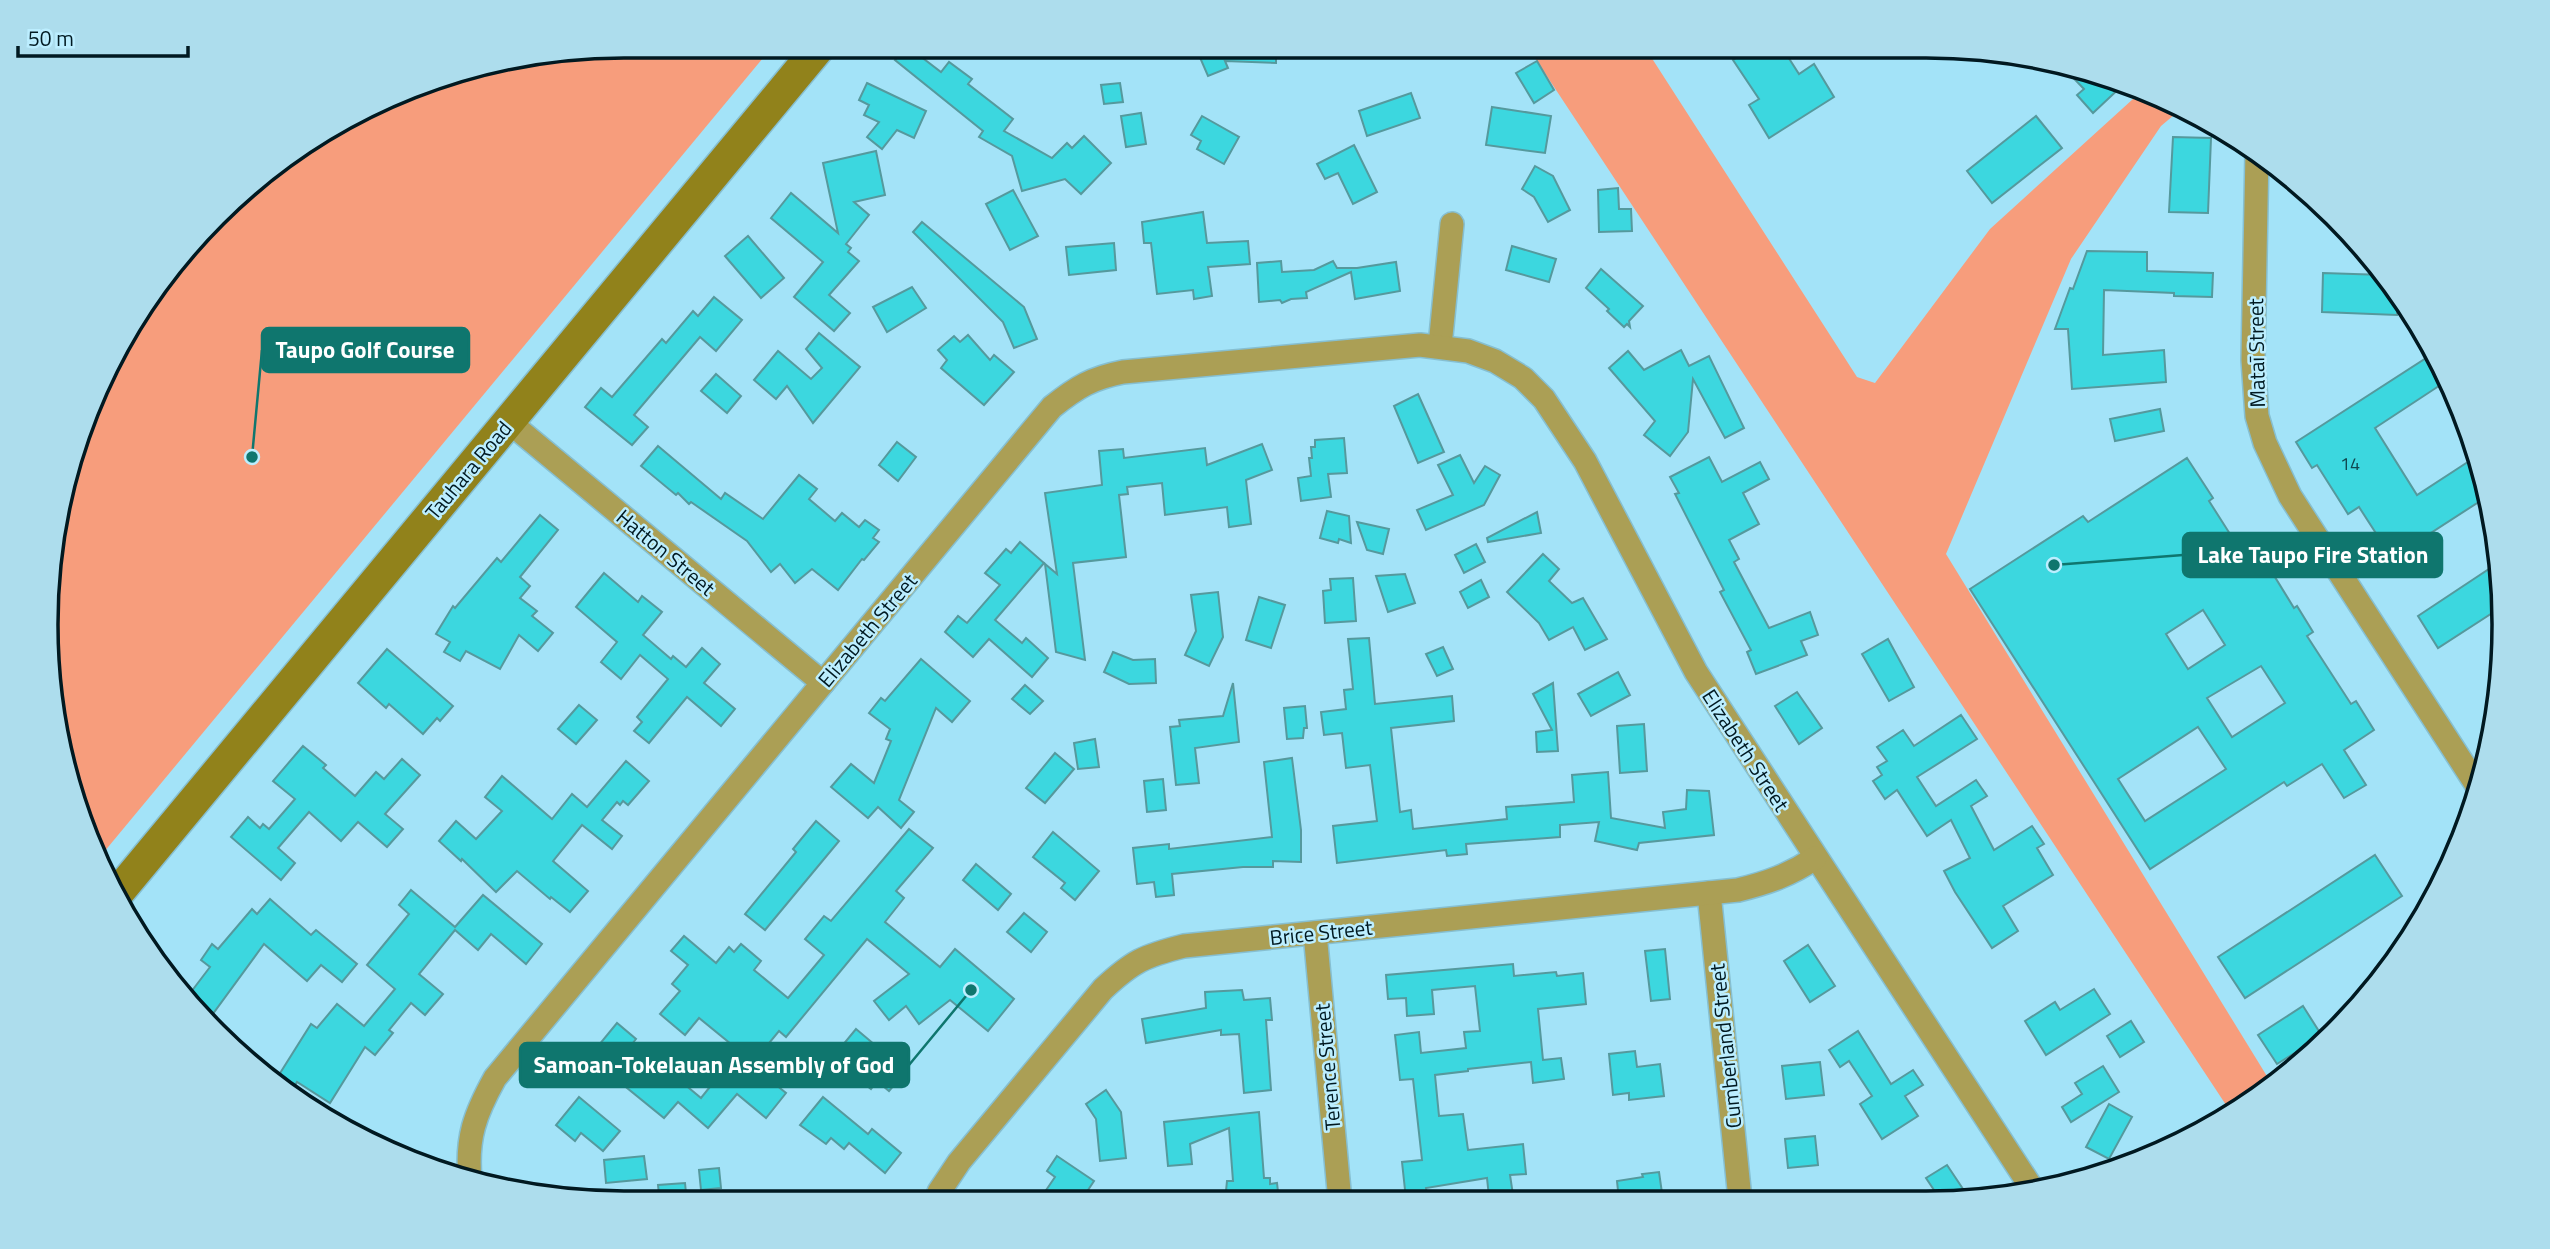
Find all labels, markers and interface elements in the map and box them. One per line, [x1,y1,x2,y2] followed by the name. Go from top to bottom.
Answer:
[18,14,187,58] scale bar
[28,22,74,54] text: 50 m
[2239,297,2273,408] street label: Mataī Street
[262,328,469,372] callout: Taupo Golf Course
[276,332,454,367] text: Taupo Golf Course
[417,414,519,526] street label: Tauhara Road
[2340,450,2360,477] house number: 14
[610,501,723,603] street label: Hatton Street
[2183,533,2442,577] callout: Lake Taupo Fire Station
[2197,537,2429,572] text: Lake Taupo Fire Station
[810,566,925,694] street label: Elizabeth Street
[1694,683,1798,818] street label: Elizabeth Street
[1268,911,1375,953] street label: Brice Street
[1700,961,1750,1130] street label: Cumberland Street
[1305,1002,1348,1132] street label: Terence Street
[520,1043,909,1087] callout: Samoan-Tokelauan Assembly of God
[534,1047,894,1082] text: Samoan-Tokelauan Assembly of God

